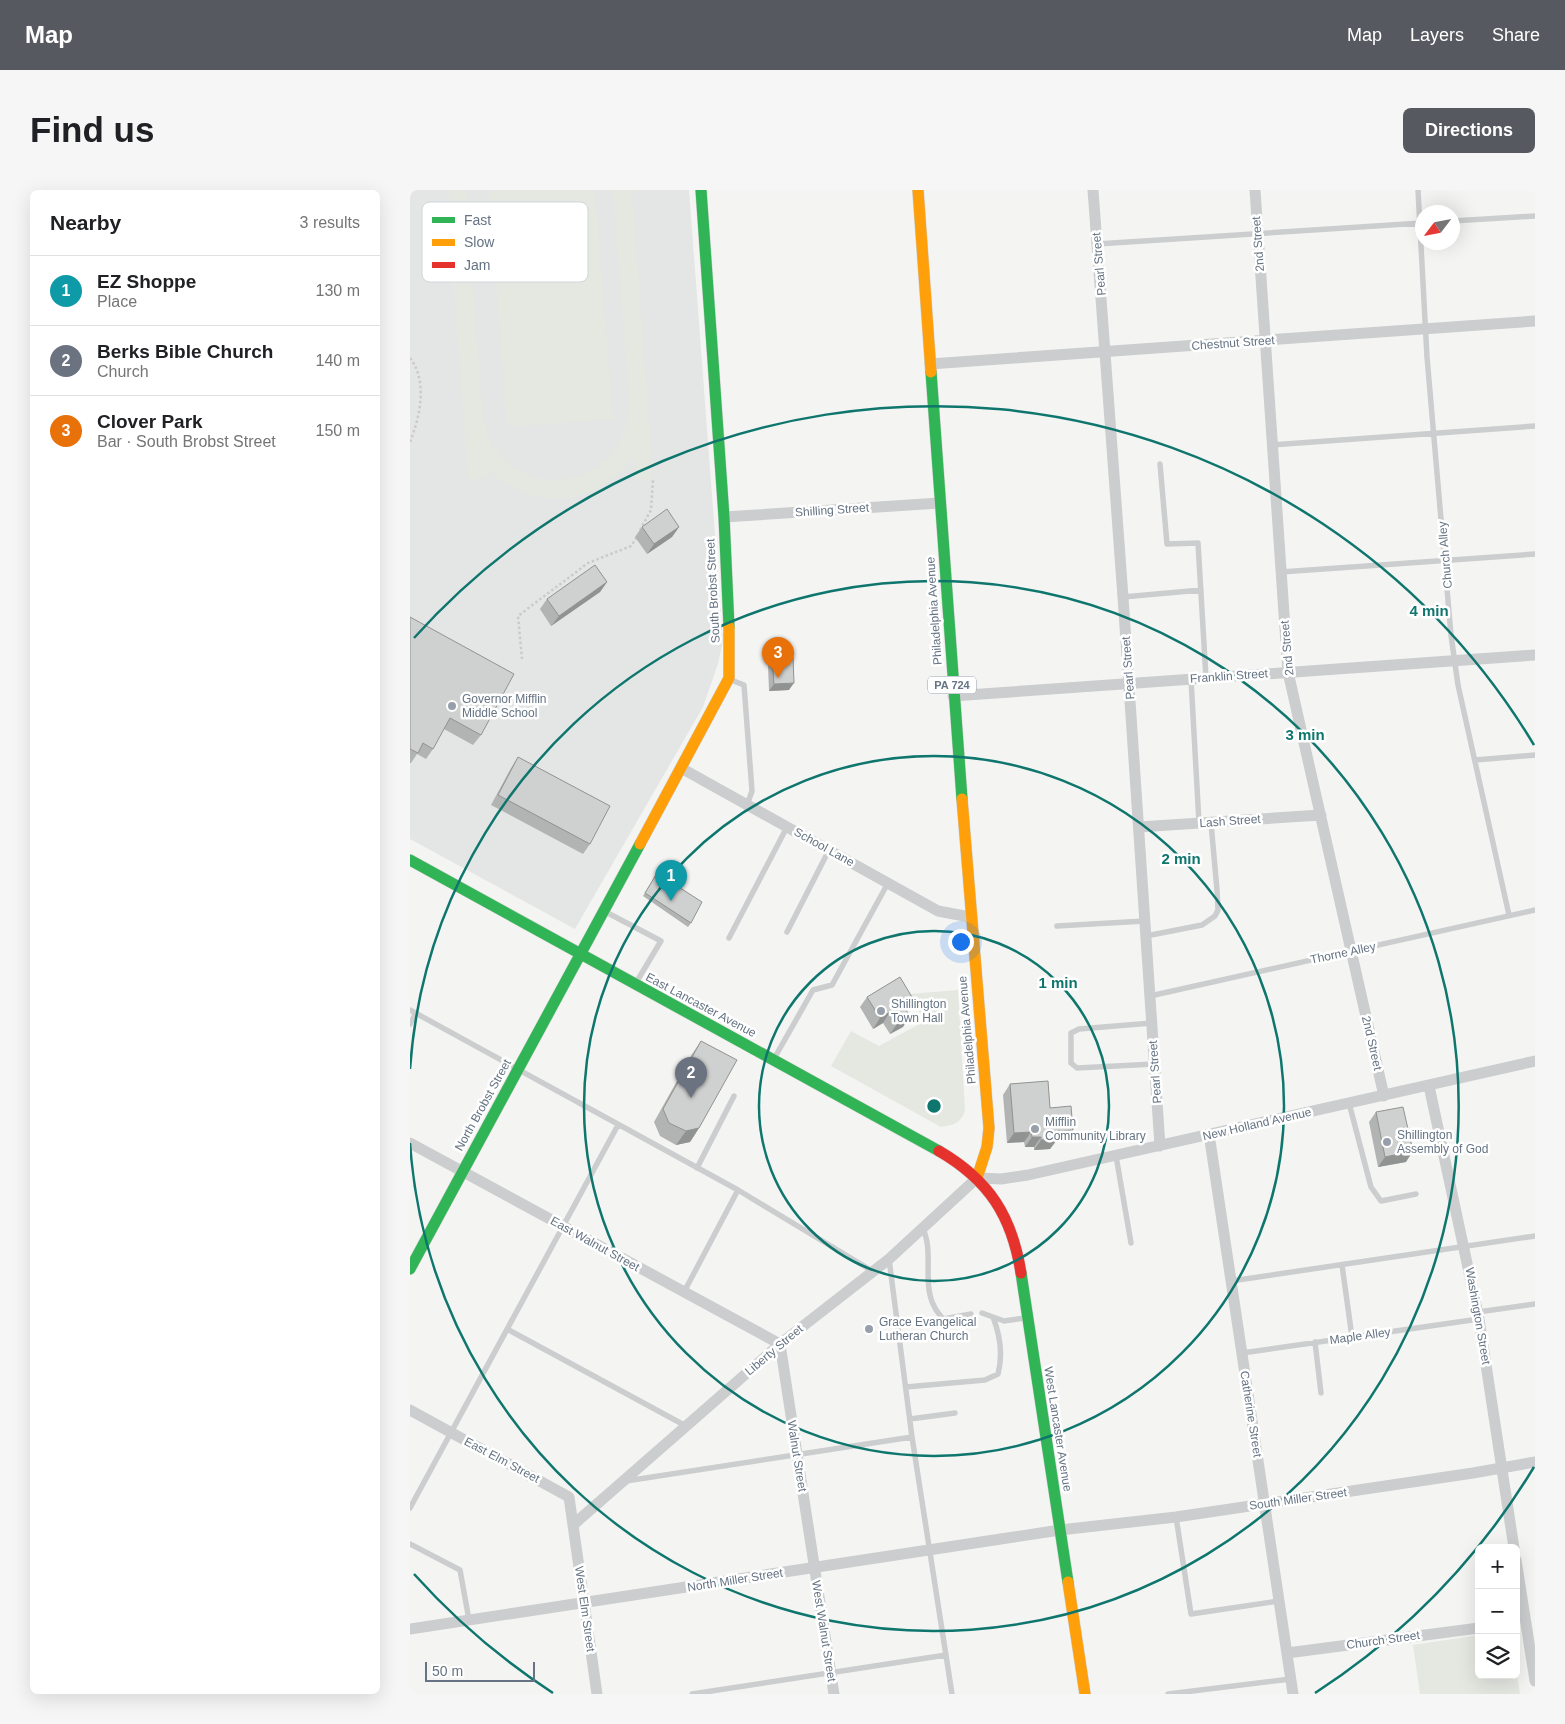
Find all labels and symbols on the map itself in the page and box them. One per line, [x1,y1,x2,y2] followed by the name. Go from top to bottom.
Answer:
[422,202,588,282] legend
[1415,205,1460,250] north arrow
[464,212,491,228] text: Fast
[1249,215,1267,272] street label: 2nd Street
[1089,231,1109,296] street label: Pearl Street
[464,234,495,250] text: Slow
[464,257,490,273] text: Jam
[1191,333,1276,353] street label: Chestnut Street
[795,500,870,520] street label: Shilling Street
[1435,521,1455,589] street label: Church Alley
[703,538,723,644] street label: South Brobst Street
[923,556,945,666] street label: Philadelphia Avenue
[1409,602,1449,619] text: 4 min
[1278,619,1296,676] street label: 2nd Street
[1119,635,1137,700] street label: Pearl Street
[762,637,794,678] pin: 3
[1190,666,1269,686] street label: Franklin Street
[928,676,976,694] road number: PA 724
[462,692,546,720] place label: Governor Mifflin Middle School
[446,700,458,712] marker: Governor Mifflin Middle School
[1285,726,1325,743] text: 3 min
[1199,812,1262,830] street label: Lash Street
[791,825,857,869] street label: School Lane
[1161,850,1201,867] text: 2 min
[655,860,687,901] pin: 1
[948,929,974,955] your location
[1309,939,1377,967] street label: Thorne Alley
[643,970,759,1040] street label: East Lancaster Avenue
[1038,974,1078,991] text: 1 min
[955,975,979,1085] street label: Philadelphia Avenue
[891,997,946,1025] place label: Shillington Town Hall
[875,1005,887,1017] marker: Shillington Town Hall
[1359,1014,1385,1072] street label: 2nd Street
[1146,1039,1164,1104] street label: Pearl Street
[452,1056,514,1153] street label: North Brobst Street
[675,1057,707,1098] pin: 2
[925,1097,943,1115] centre of rings
[1201,1105,1313,1143] street label: New Holland Avenue
[1045,1115,1146,1143] place label: Mifflin Community Library
[1029,1123,1041,1135] marker: Mifflin Community Library
[1397,1128,1488,1156] place label: Shillington Assembly of God
[1381,1136,1393,1148] marker: Shillington Assembly of God
[548,1214,643,1275] street label: East Walnut Street
[1463,1266,1494,1366] street label: Washington Street
[879,1315,976,1343] place label: Grace Evangelical Lutheran Church
[742,1321,806,1378] street label: Liberty Street
[863,1323,875,1335] marker: Grace Evangelical Lutheran Church
[1329,1325,1391,1347] street label: Maple Alley
[1041,1366,1075,1493] street label: West Lancaster Avenue
[1237,1370,1265,1459] street label: Catherine Street
[784,1419,810,1493] street label: Walnut Street
[462,1434,543,1486] street label: East Elm Street
[1248,1485,1349,1513] street label: South Miller Street
[572,1565,598,1653] street label: West Elm Street
[686,1565,784,1594] street label: North Miller Street
[809,1579,839,1683] street label: West Walnut Street
[1345,1628,1421,1652] street label: Church Street
[425,1659,535,1682] scale bar

